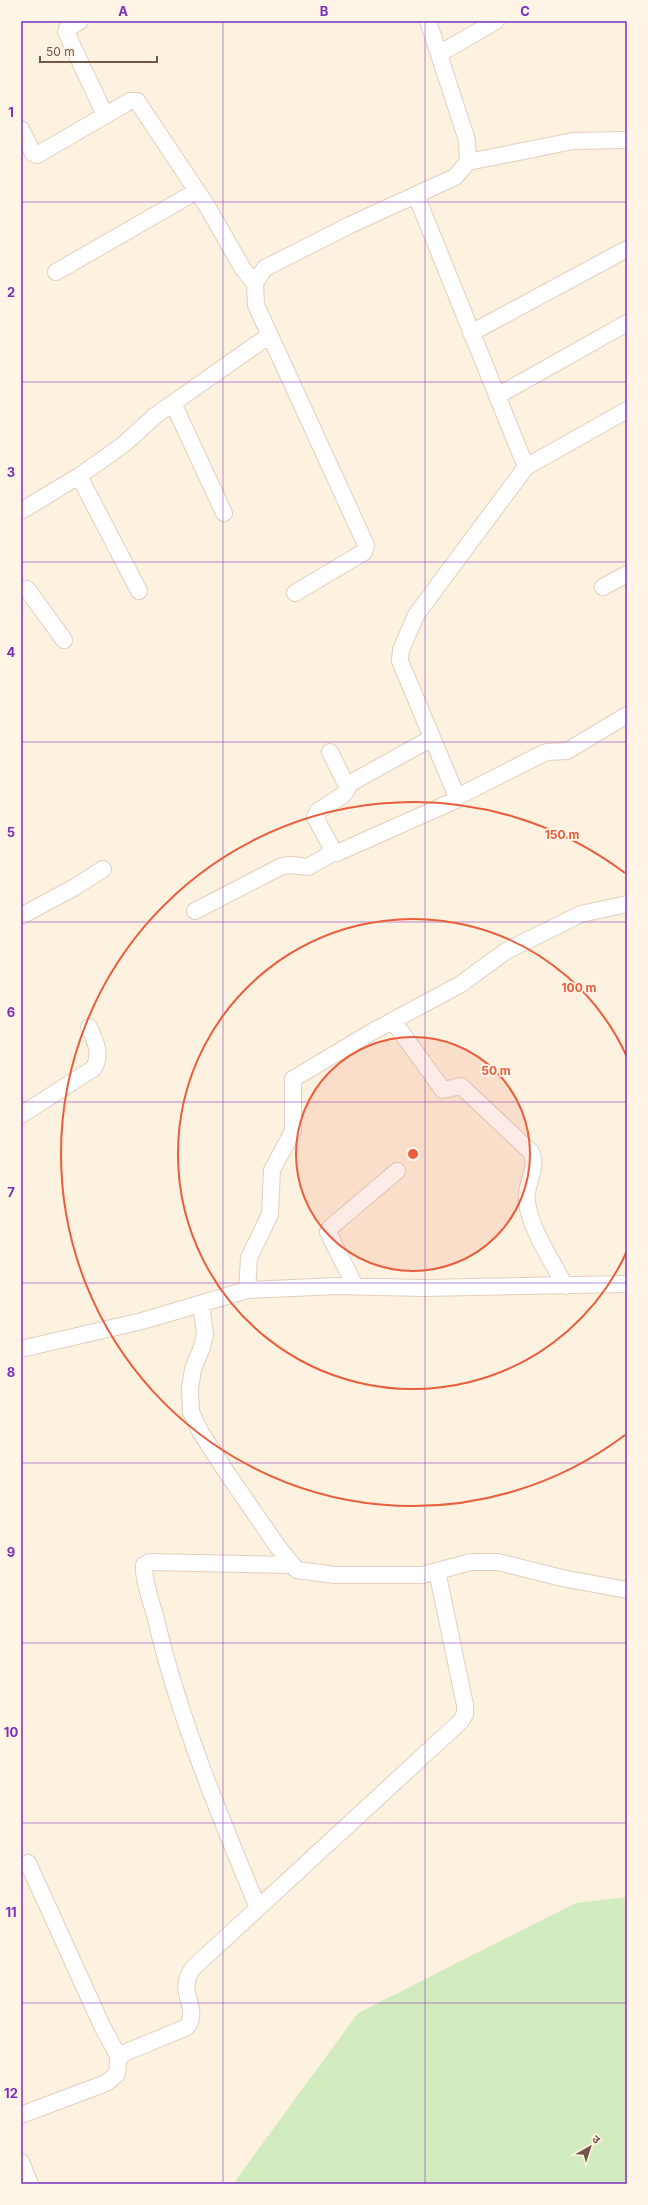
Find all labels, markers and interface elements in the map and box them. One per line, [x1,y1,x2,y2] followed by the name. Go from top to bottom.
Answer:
[118,3,128,19] text: A
[320,3,329,19] text: B
[520,3,530,19] text: C
[40,38,157,64] scale bar
[46,44,75,59] text: 50 m
[8,104,14,120] text: 1
[7,284,15,300] text: 2
[7,464,15,480] text: 3
[7,644,16,660] text: 4
[7,824,15,840] text: 5
[545,827,579,842] text: 150 m
[561,980,597,995] text: 100 m
[7,1004,15,1020] text: 6
[481,1063,511,1078] text: 50 m
[406,1147,420,1161] centre of rings
[7,1184,15,1200] text: 7
[7,1364,15,1380] text: 8
[7,1544,15,1560] text: 9
[4,1724,18,1740] text: 10
[5,1904,17,1920] text: 11
[4,2085,18,2101] text: 12
[570,2127,610,2167] north arrow
[589,2132,604,2147] text: उ

